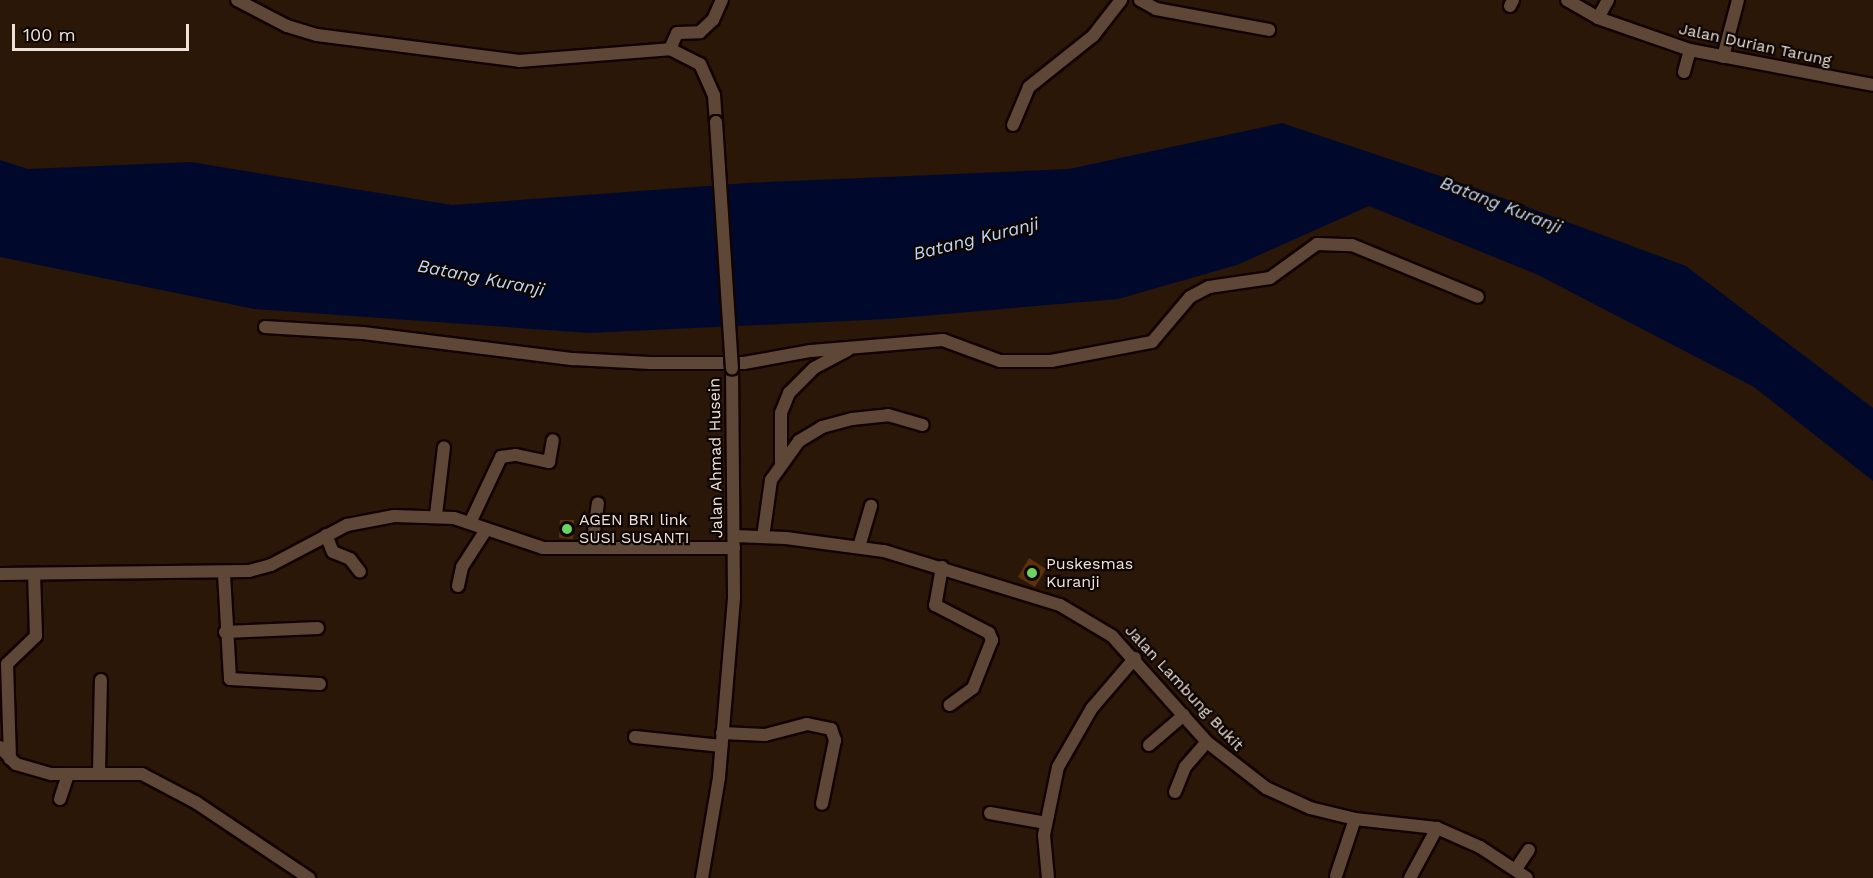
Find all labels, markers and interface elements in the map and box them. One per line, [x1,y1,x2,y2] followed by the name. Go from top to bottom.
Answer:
[15,12,192,50] scale bar
[1677,19,1833,71] street label: Jalan Durian Tarung
[23,24,76,45] text: 100 m
[1437,172,1565,238] water label: Batang Kuranji
[911,213,1041,265] water label: Batang Kuranji
[416,255,546,301] water label: Batang Kuranji
[705,377,727,539] street label: Jalan Ahmad Husein
[579,510,689,548] place label: AGEN BRI link SUSI SUSANTI
[560,522,574,536] marker: AGEN BRI link SUSI SUSANTI
[1046,554,1133,592] place label: Puskesmas Kuranji
[1023,564,1041,582] marker: Puskesmas Kuranji
[1121,621,1247,755] street label: Jalan Lambung Bukit

